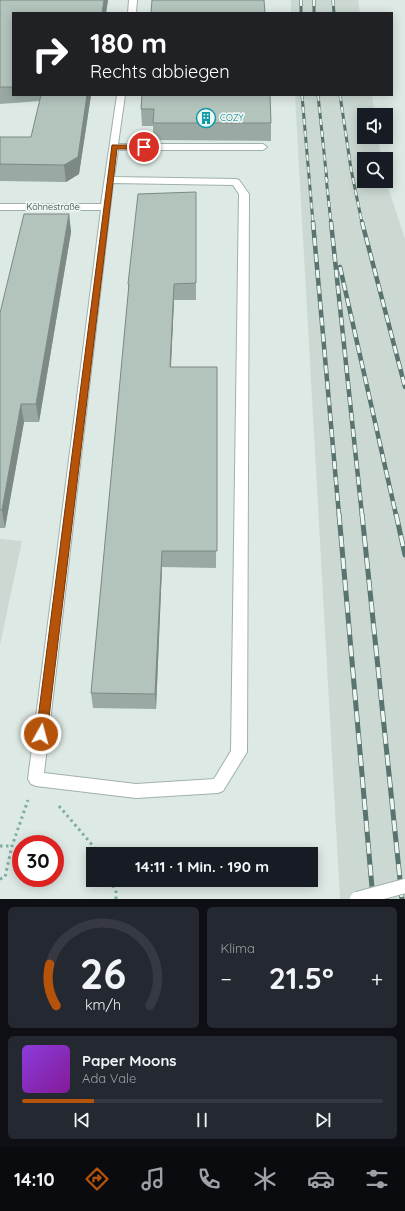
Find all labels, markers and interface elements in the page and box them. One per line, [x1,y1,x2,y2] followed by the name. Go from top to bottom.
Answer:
[90,25,167,60] text: 180 m
[24,28,76,80] icon: right
[90,60,230,83] text: Rechts abbiegen
[195,107,217,129] building icon: COZY
[357,108,393,188] map controls
[357,108,393,144] button: sound
[220,112,243,123] place label: COZY
[127,130,161,164] pin
[133,136,155,158] icon: arrive
[357,152,393,188] button: search
[26,201,80,212] street label: Köhnestraße
[20,713,62,755] position arrow
[12,835,64,887] speed limit sign: 30
[135,857,269,876] text: 14:11 · 1 Min. · 190 m
[221,940,255,956] text: Klima
[80,946,127,998] text: 26
[269,959,334,997] text: 21.5°
[221,965,232,993] text: −
[371,965,383,993] text: +
[85,995,121,1013] text: km/h
[82,1051,177,1070] text: Paper Moons
[82,1070,136,1086] text: Ada Vale
[71,1109,93,1131] icon: previous
[191,1109,213,1131] icon: pause
[312,1109,334,1131] icon: next
[83,1165,111,1193] icon: directions
[139,1165,167,1193] icon: music
[195,1165,223,1193] icon: phone
[251,1165,279,1193] icon: climate
[307,1165,335,1193] icon: car
[363,1165,391,1193] icon: filters
[14,1168,55,1191] text: 14:10

